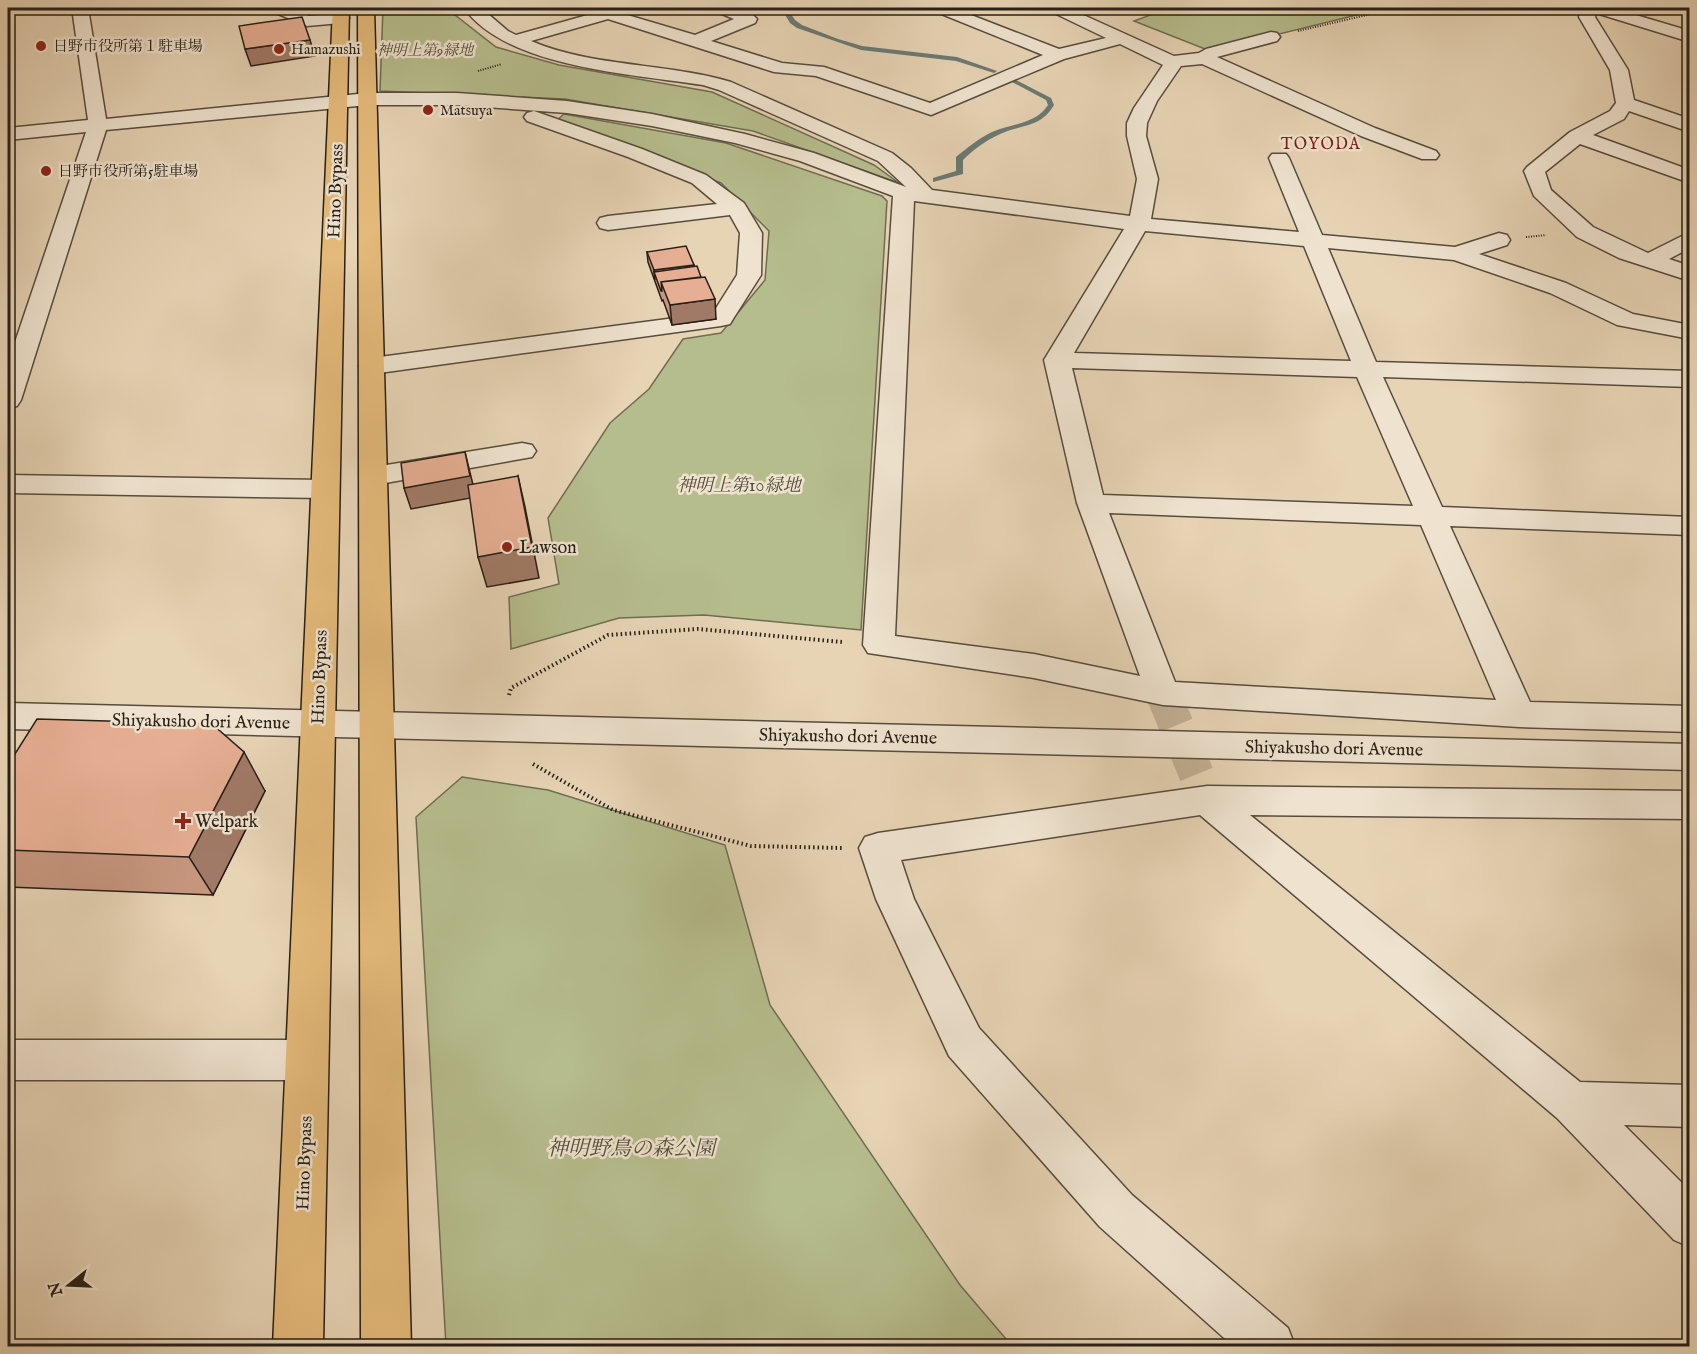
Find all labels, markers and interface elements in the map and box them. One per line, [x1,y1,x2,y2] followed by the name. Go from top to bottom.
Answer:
[53,37,203,56] place label: 日野市役所第１駐車場
[34,39,48,53] marker: 日野市役所第１駐車場
[291,40,360,59] place label: Hamazushi
[377,41,475,60] park label: 神明上第9緑地
[272,42,286,56] marker: Hamazushi
[440,101,493,120] place label: Matsuya
[421,103,435,117] marker: Matsuya
[1281,135,1361,155] district label: TOYODA
[323,143,350,239] street label: Hino Bypass
[58,162,198,181] place label: 日野市役所第5駐車場
[39,164,53,178] marker: 日野市役所第5駐車場
[677,475,803,498] park label: 神明上第10緑地
[519,537,577,560] place label: Lawson
[500,540,514,554] marker: Lawson
[307,629,334,725] street label: Hino Bypass
[112,709,290,736] street label: Shiyakusho dori Avenue
[759,724,937,751] street label: Shiyakusho dori Avenue
[1245,736,1423,763] street label: Shiyakusho dori Avenue
[195,811,259,834] place label: Welpark
[176,814,190,828] marker: Welpark
[292,1115,319,1211] street label: Hino Bypass
[547,1136,718,1163] park label: 神明野鳥の森公園
[39,1255,99,1315] north arrow
[45,1279,69,1300] text: N

